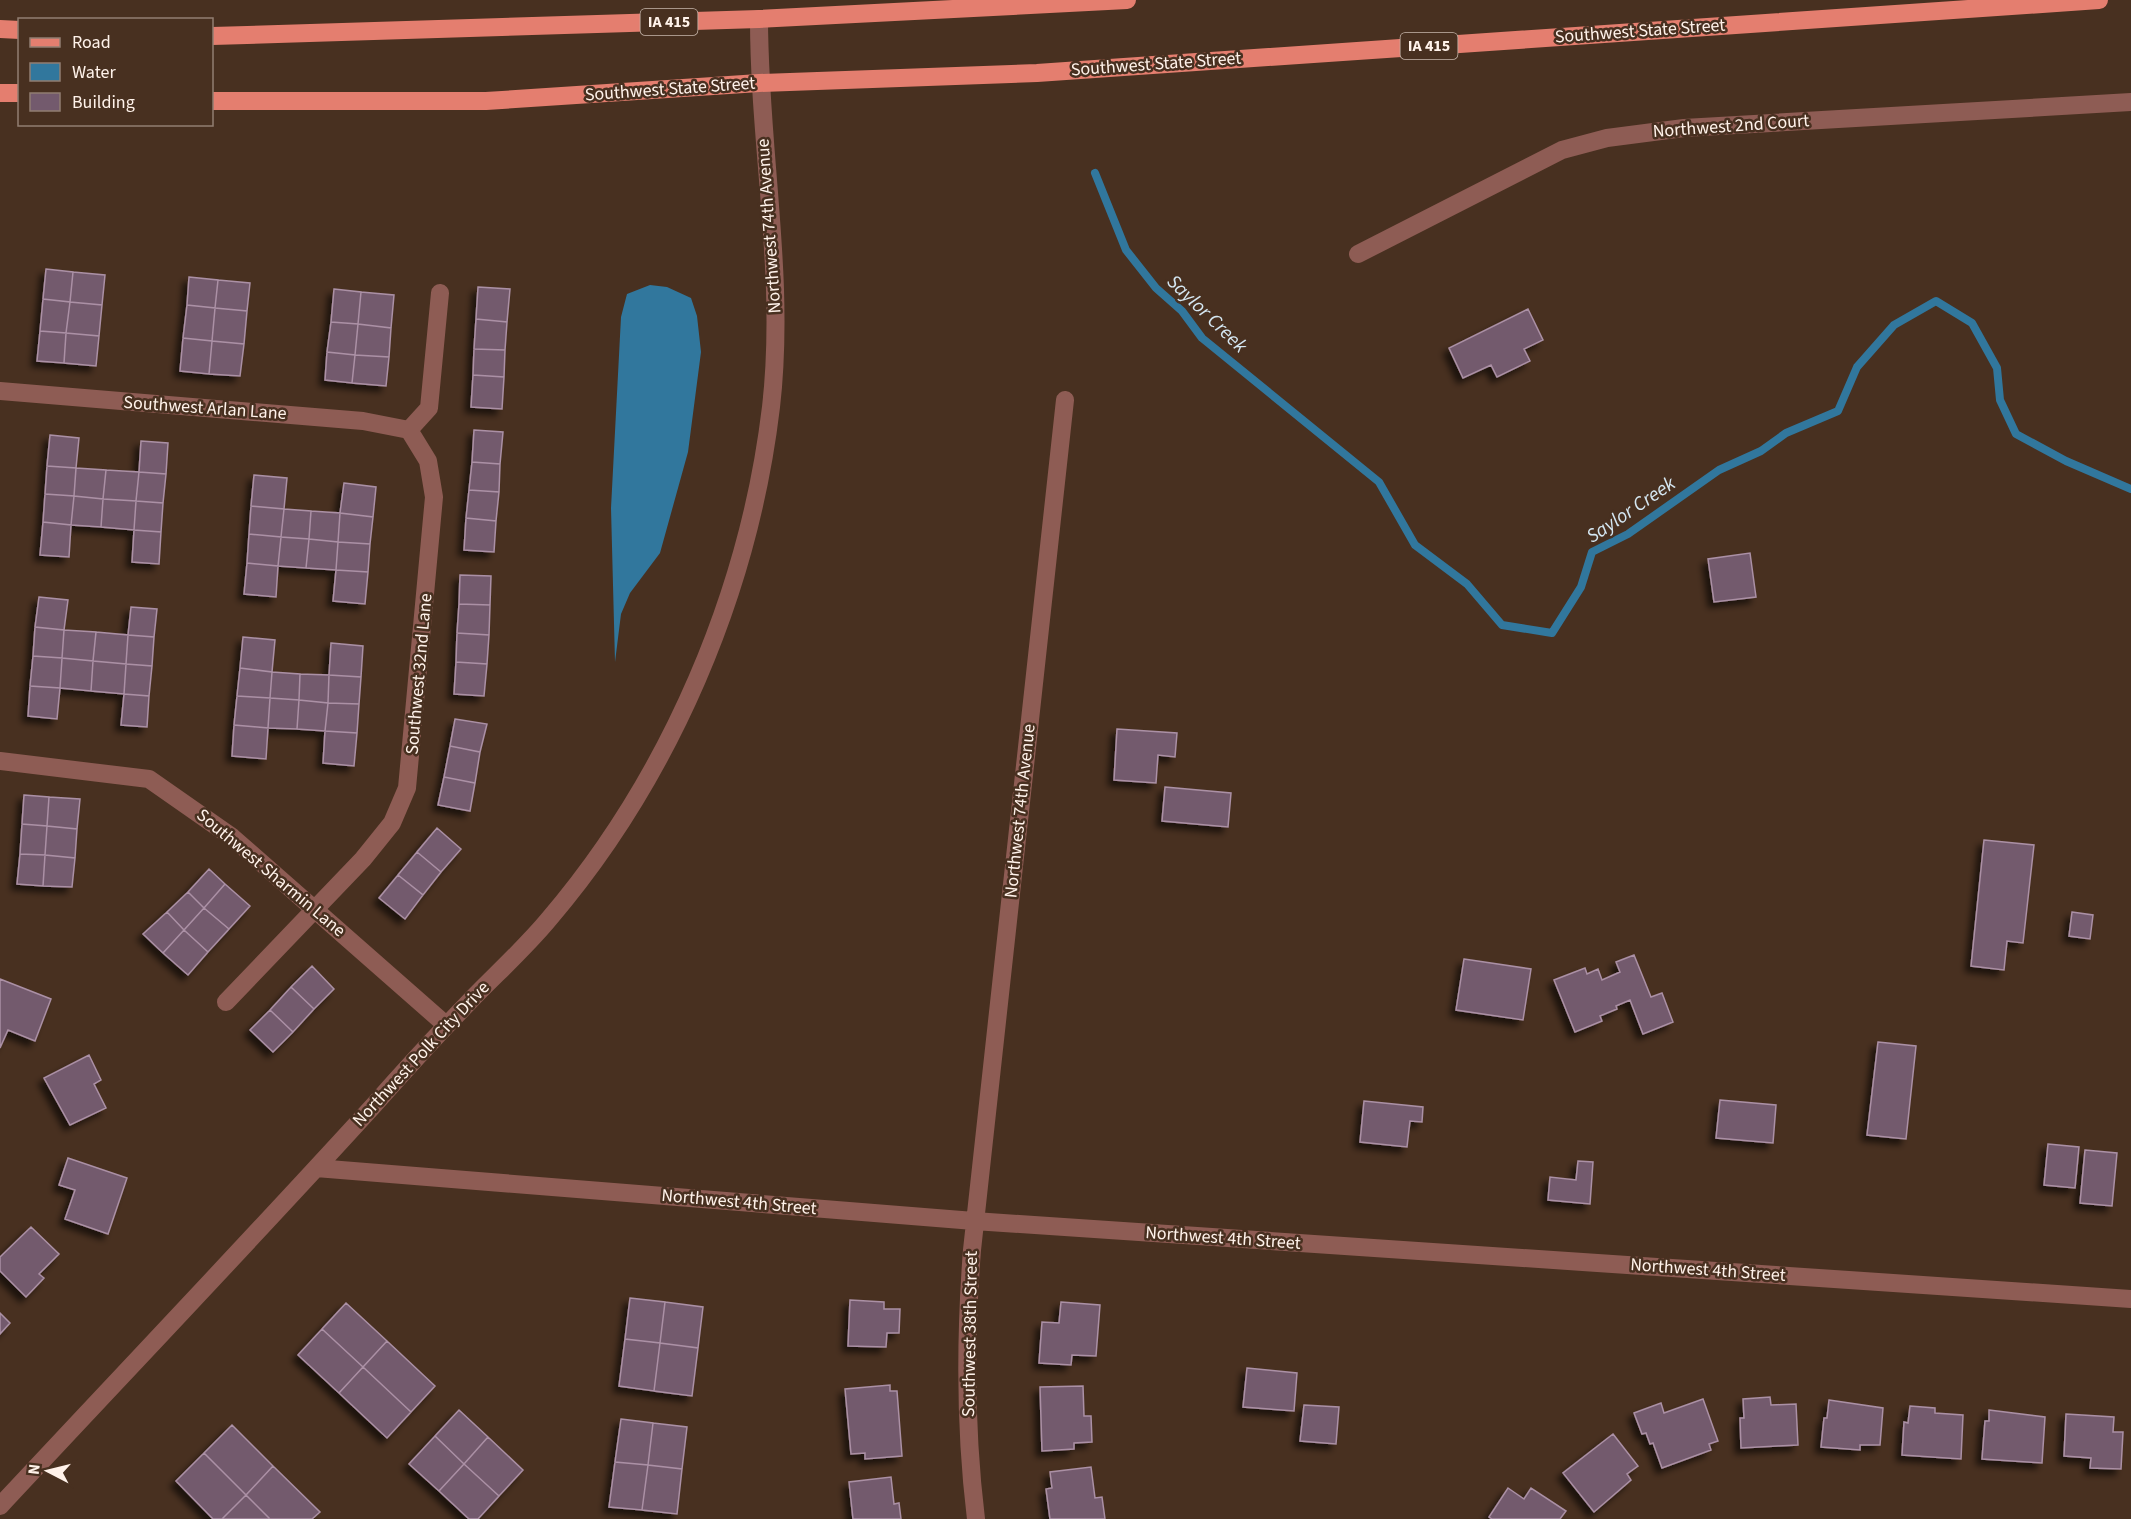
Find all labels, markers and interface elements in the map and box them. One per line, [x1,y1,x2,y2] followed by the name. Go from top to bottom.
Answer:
[640,9,698,35] road number: IA 415
[1554,13,1726,49] street label: Southwest State Street
[18,18,213,126] legend
[72,30,111,55] text: Road
[1400,33,1458,59] road number: IA 415
[1070,46,1242,82] street label: Southwest State Street
[72,60,116,85] text: Water
[584,71,756,107] street label: Southwest State Street
[72,90,135,115] text: Building
[1652,108,1810,144] street label: Northwest 2nd Court
[750,138,788,314] street label: Northwest 74th Avenue
[1160,268,1254,360] water label: Saylor Creek
[123,390,287,426] street label: Southwest Arlan Lane
[1581,470,1682,550] water label: Saylor Creek
[400,592,439,756] street label: Southwest 32nd Lane
[998,723,1042,899] street label: Northwest 74th Avenue
[191,803,351,943] street label: Southwest Sharmin Lane
[347,976,495,1132] street label: Northwest Polk City Drive
[660,1183,818,1221] street label: Northwest 4th Street
[1144,1220,1302,1256] street label: Northwest 4th Street
[956,1251,984,1417] street label: Southwest 38th Street
[1629,1252,1787,1288] street label: Northwest 4th Street
[18,1441,78,1501] north arrow
[23,1463,46,1476] text: N

